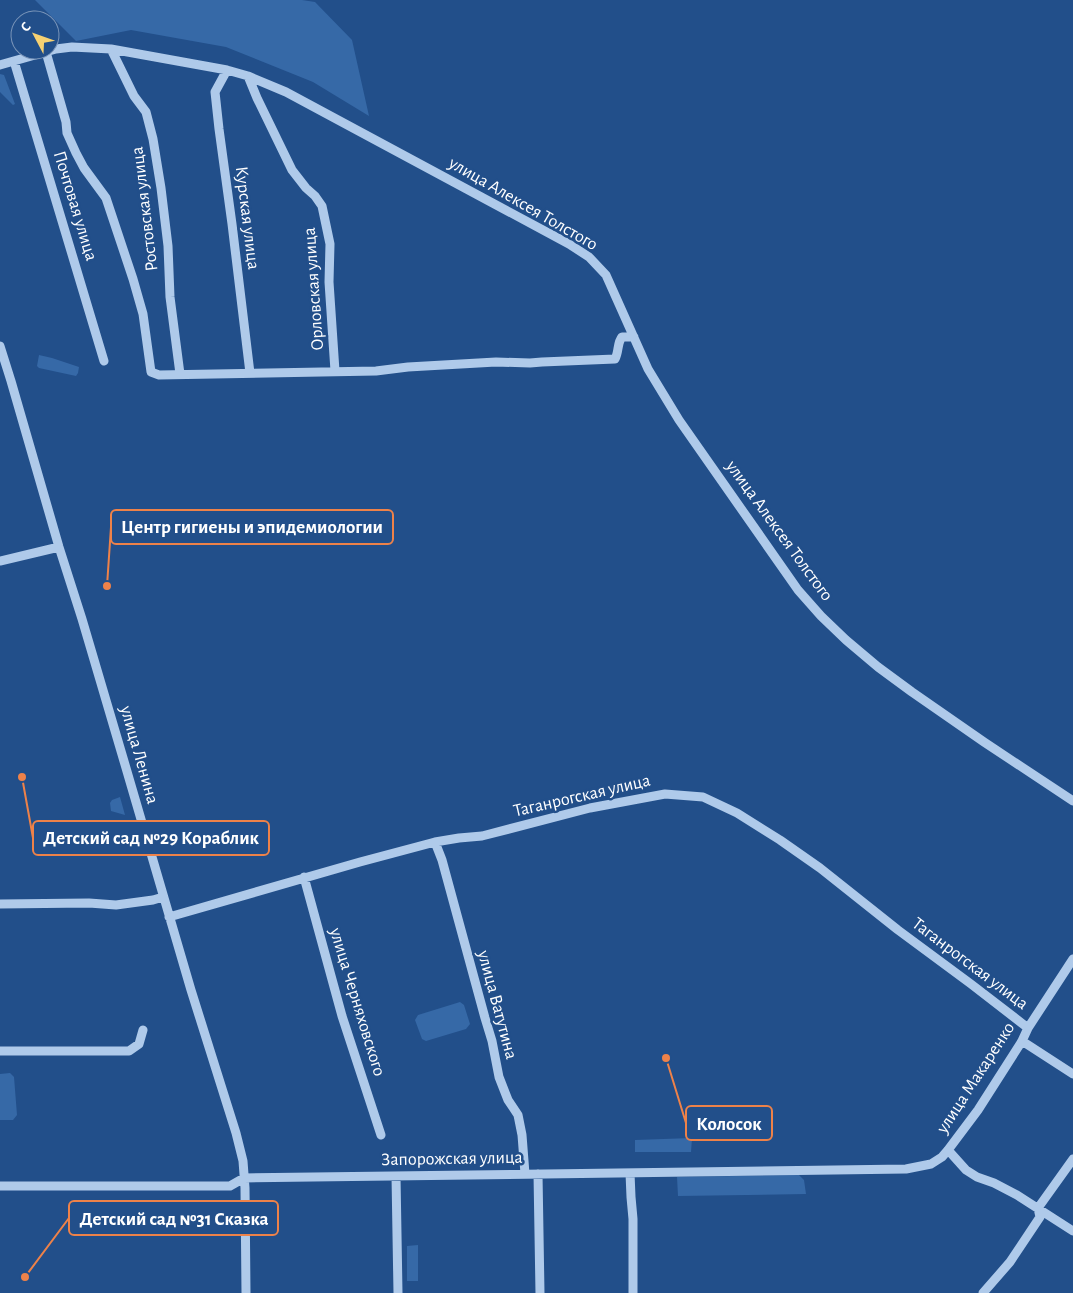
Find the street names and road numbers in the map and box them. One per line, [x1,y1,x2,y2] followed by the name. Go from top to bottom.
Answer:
[128,146,162,272] street label: Ростовская улица
[50,149,100,263] street label: Почтовая улица
[445,154,601,254] street label: улица Алексея Толстого
[232,165,262,271] street label: Курская улица
[301,227,327,351] street label: Орловская улица
[722,457,836,605] street label: улица Алексея Толстого
[116,703,162,806] street label: улица Ленина
[512,771,652,821] street label: Таганрогская улица
[909,915,1031,1013] street label: Таганрогская улица
[326,925,388,1078] street label: улица Черняховского
[474,948,520,1061] street label: улица Ватутина
[933,1019,1018,1137] street label: улица Макаренко
[381,1149,523,1169] street label: Запорожская улица

